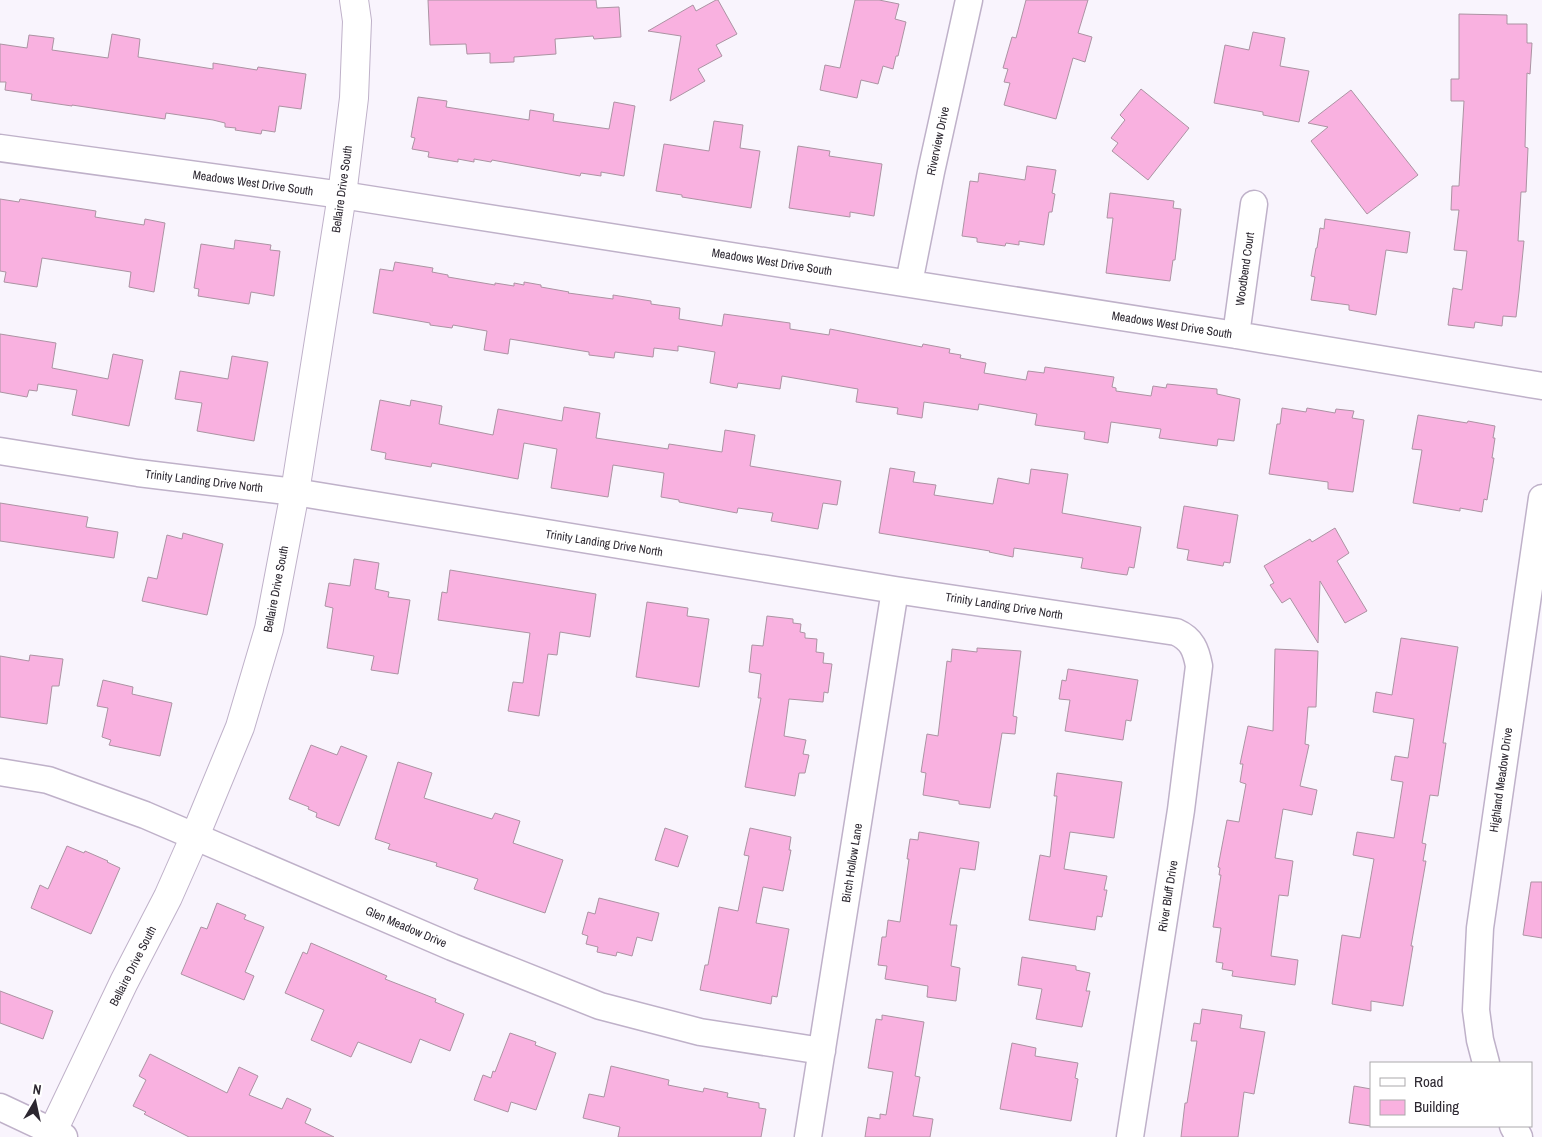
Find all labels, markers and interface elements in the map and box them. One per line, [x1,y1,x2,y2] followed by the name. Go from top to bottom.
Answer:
[923,105,953,177] street label: Riverview Drive
[328,144,356,234] street label: Bellaire Drive South
[192,167,314,199] street label: Meadows West Drive South
[1232,231,1258,307] street label: Woodbend Court
[711,245,833,279] street label: Meadows West Drive South
[1111,308,1233,342] street label: Meadows West Drive South
[144,466,264,496] street label: Trinity Landing Drive North
[544,526,664,560] street label: Trinity Landing Drive North
[260,544,292,634] street label: Bellaire Drive South
[944,589,1064,623] street label: Trinity Landing Drive North
[1486,727,1516,833] street label: Highland Meadow Drive
[838,822,866,904] street label: Birch Hollow Lane
[1154,859,1182,933] street label: River Bluff Drive
[363,903,449,951] street label: Glen Meadow Drive
[106,923,160,1009] street label: Bellaire Drive South
[1370,1062,1532,1127] legend
[1414,1071,1443,1092] text: Road
[10,1077,60,1127] north arrow
[32,1080,43,1099] text: N
[1414,1096,1459,1117] text: Building

